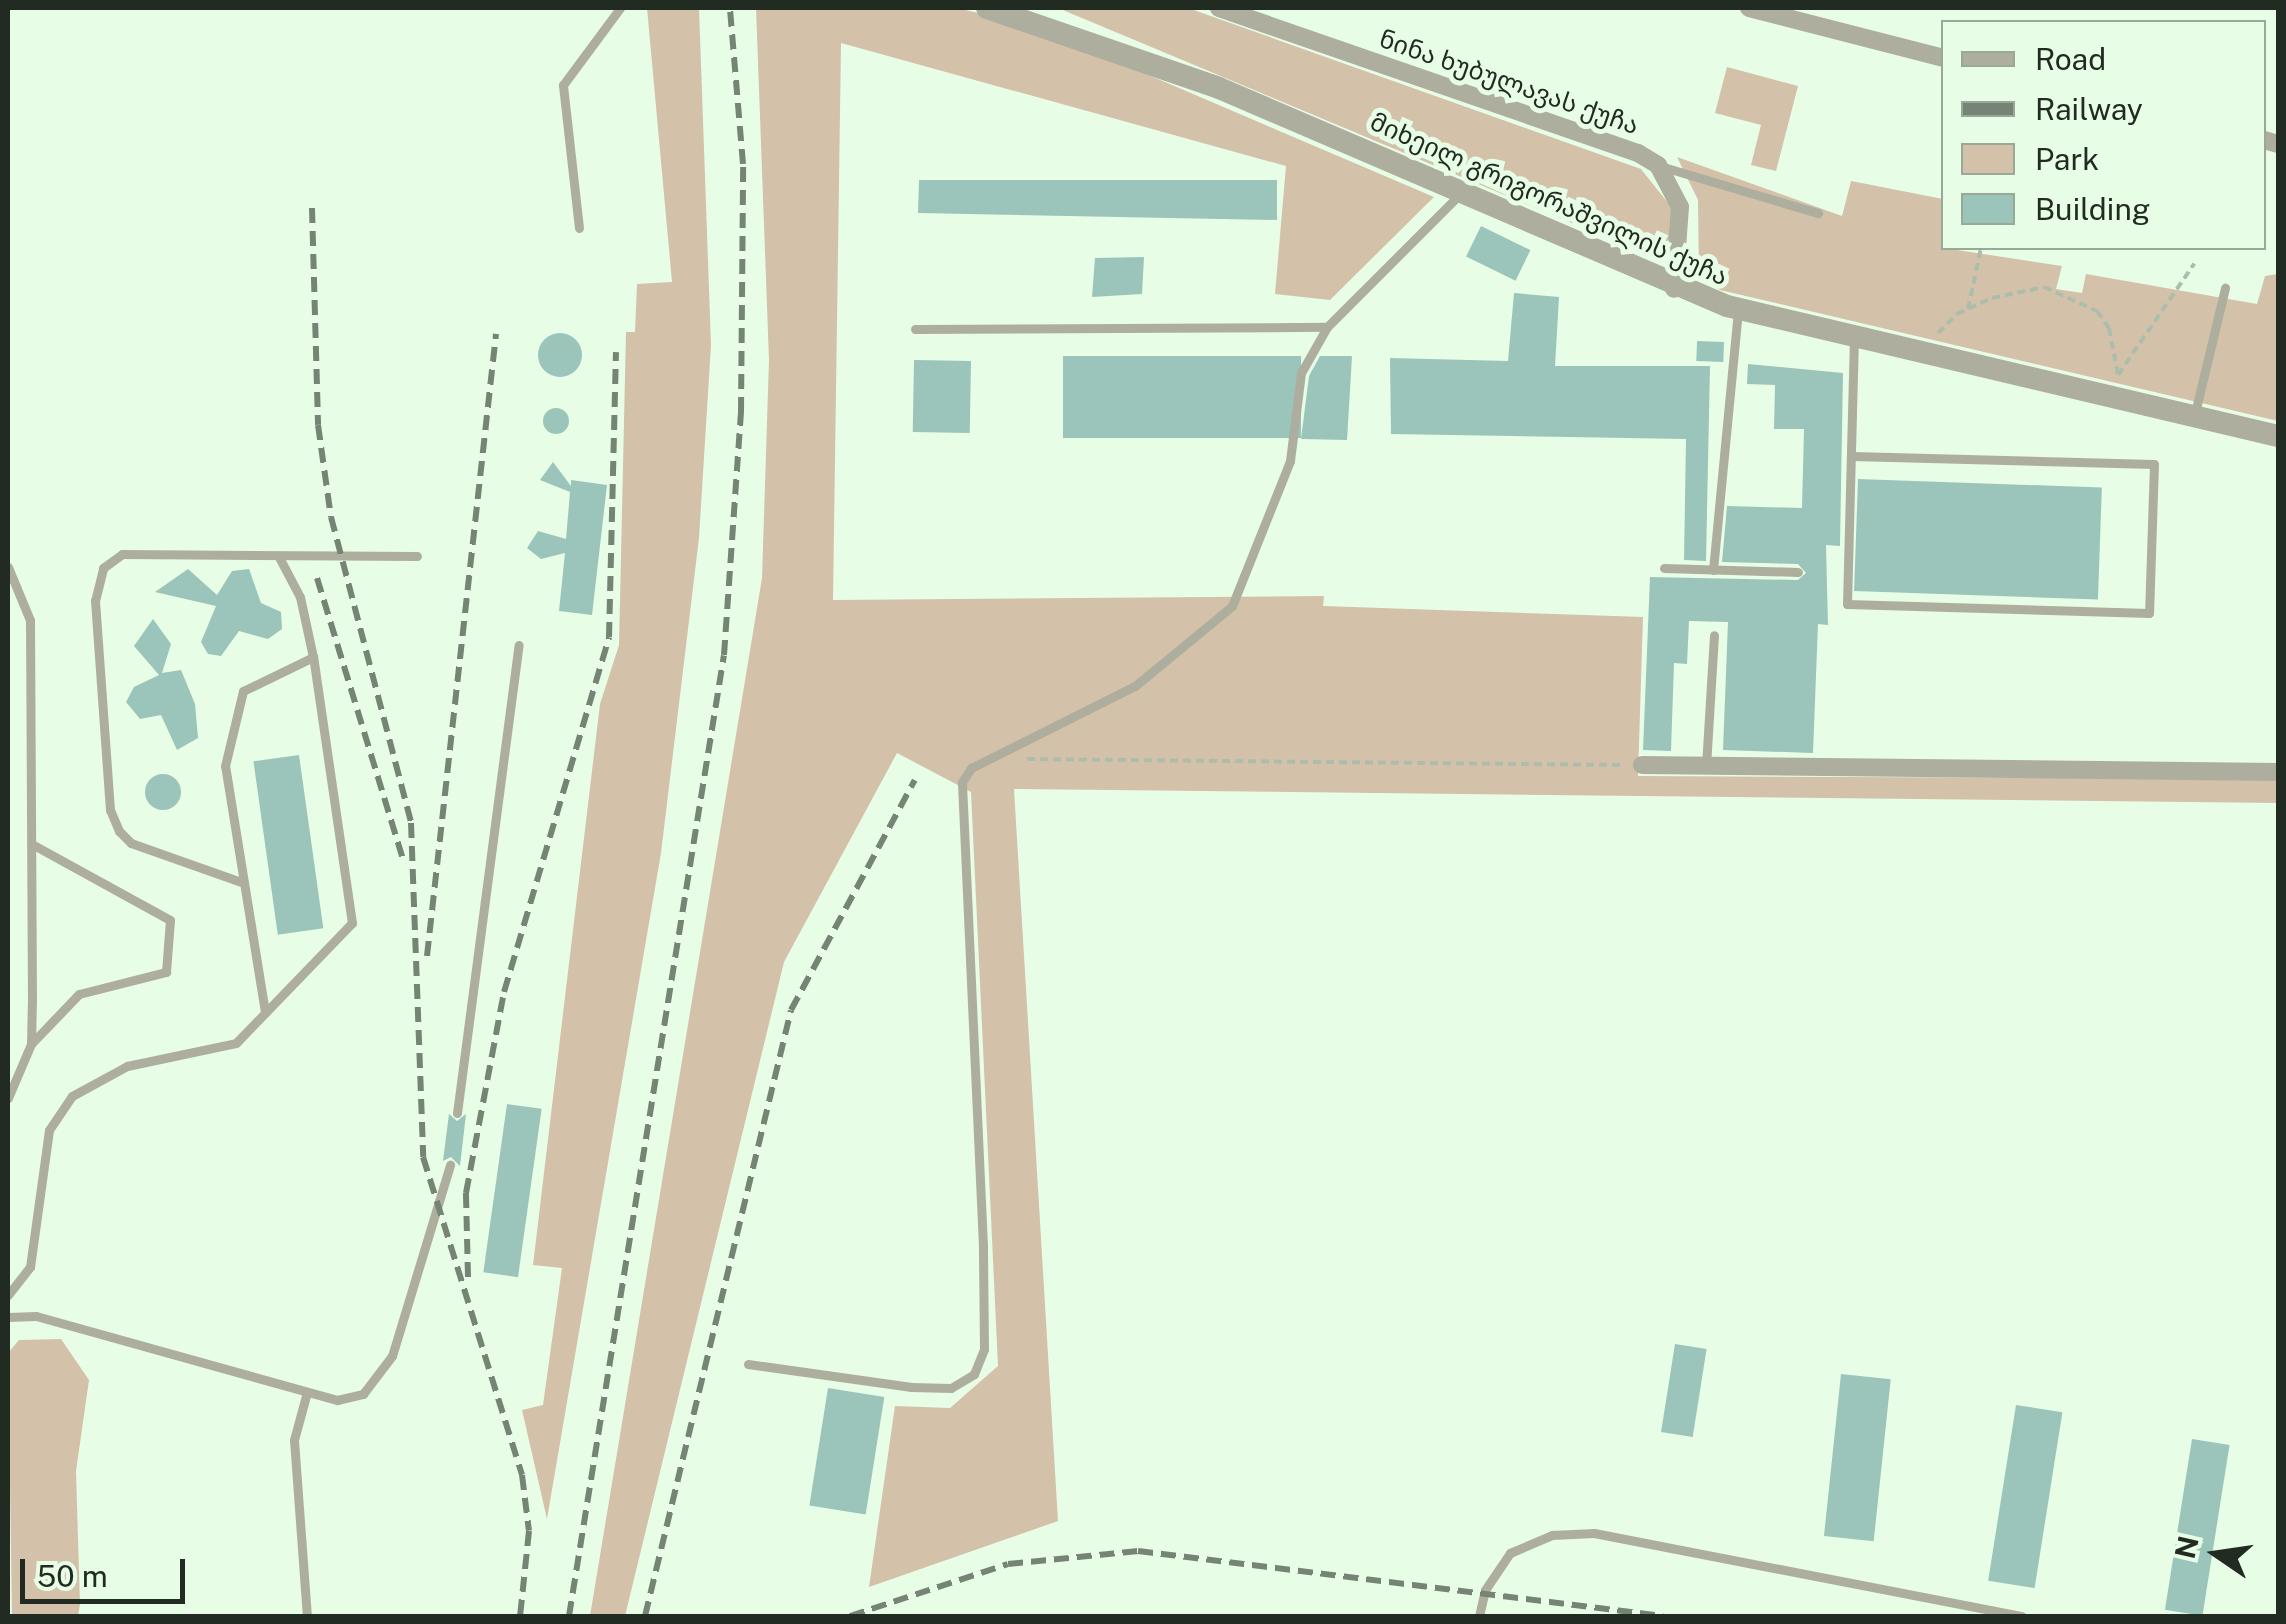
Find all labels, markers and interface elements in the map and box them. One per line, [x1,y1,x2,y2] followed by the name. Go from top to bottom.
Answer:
[1941,20,2266,250] legend
[1375,24,1643,140] street label: ნინა ხუბულავას ქუჩა
[2035,41,2106,77] text: Road
[2035,91,2143,127] text: Railway
[1366,106,1732,292] street label: მიხეილ გრიგორაშვილის ქუჩა
[2035,141,2099,177] text: Park
[2035,191,2150,227] text: Building
[2166,1504,2266,1604] north arrow
[2168,1533,2205,1562] text: N
[25,1539,190,1601] scale bar
[37,1558,108,1594] text: 50 m

